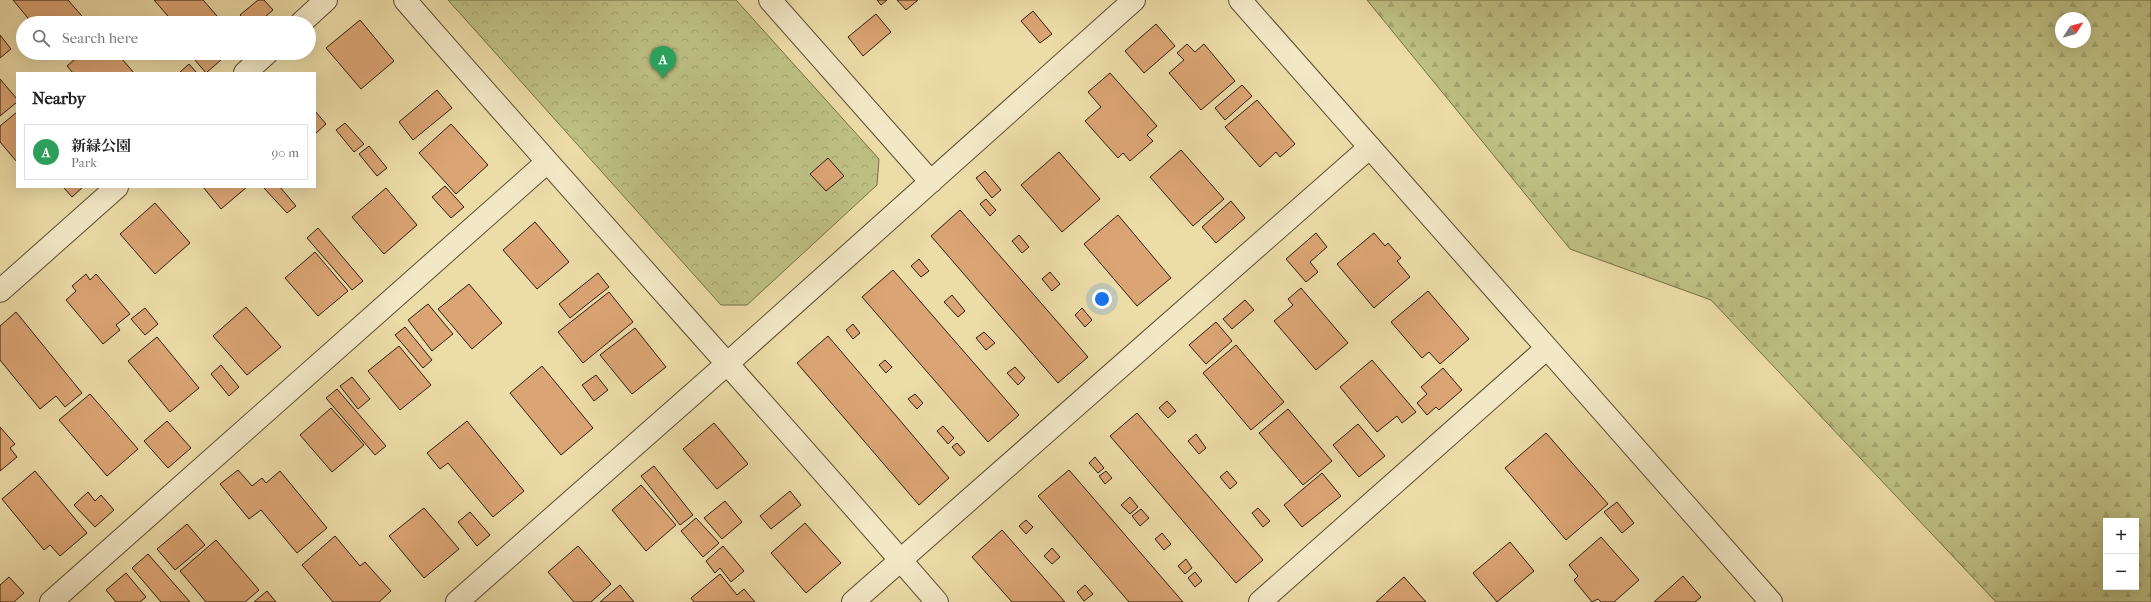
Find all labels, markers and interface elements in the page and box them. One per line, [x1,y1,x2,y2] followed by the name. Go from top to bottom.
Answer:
[2055,12,2091,48] north arrow
[16,16,316,60] search box
[30,27,52,49] icon: search
[62,29,138,47] text: Search here
[650,46,676,79] pin: A
[32,88,86,108] text: Nearby
[71,137,131,155] text: 新緑公園
[42,145,50,160] text: A
[271,145,299,160] text: 90 m
[71,155,97,170] text: Park
[1092,289,1112,309] your location
[2103,518,2139,590] map controls
[2103,518,2139,554] button: +
[2103,554,2139,590] button: −

